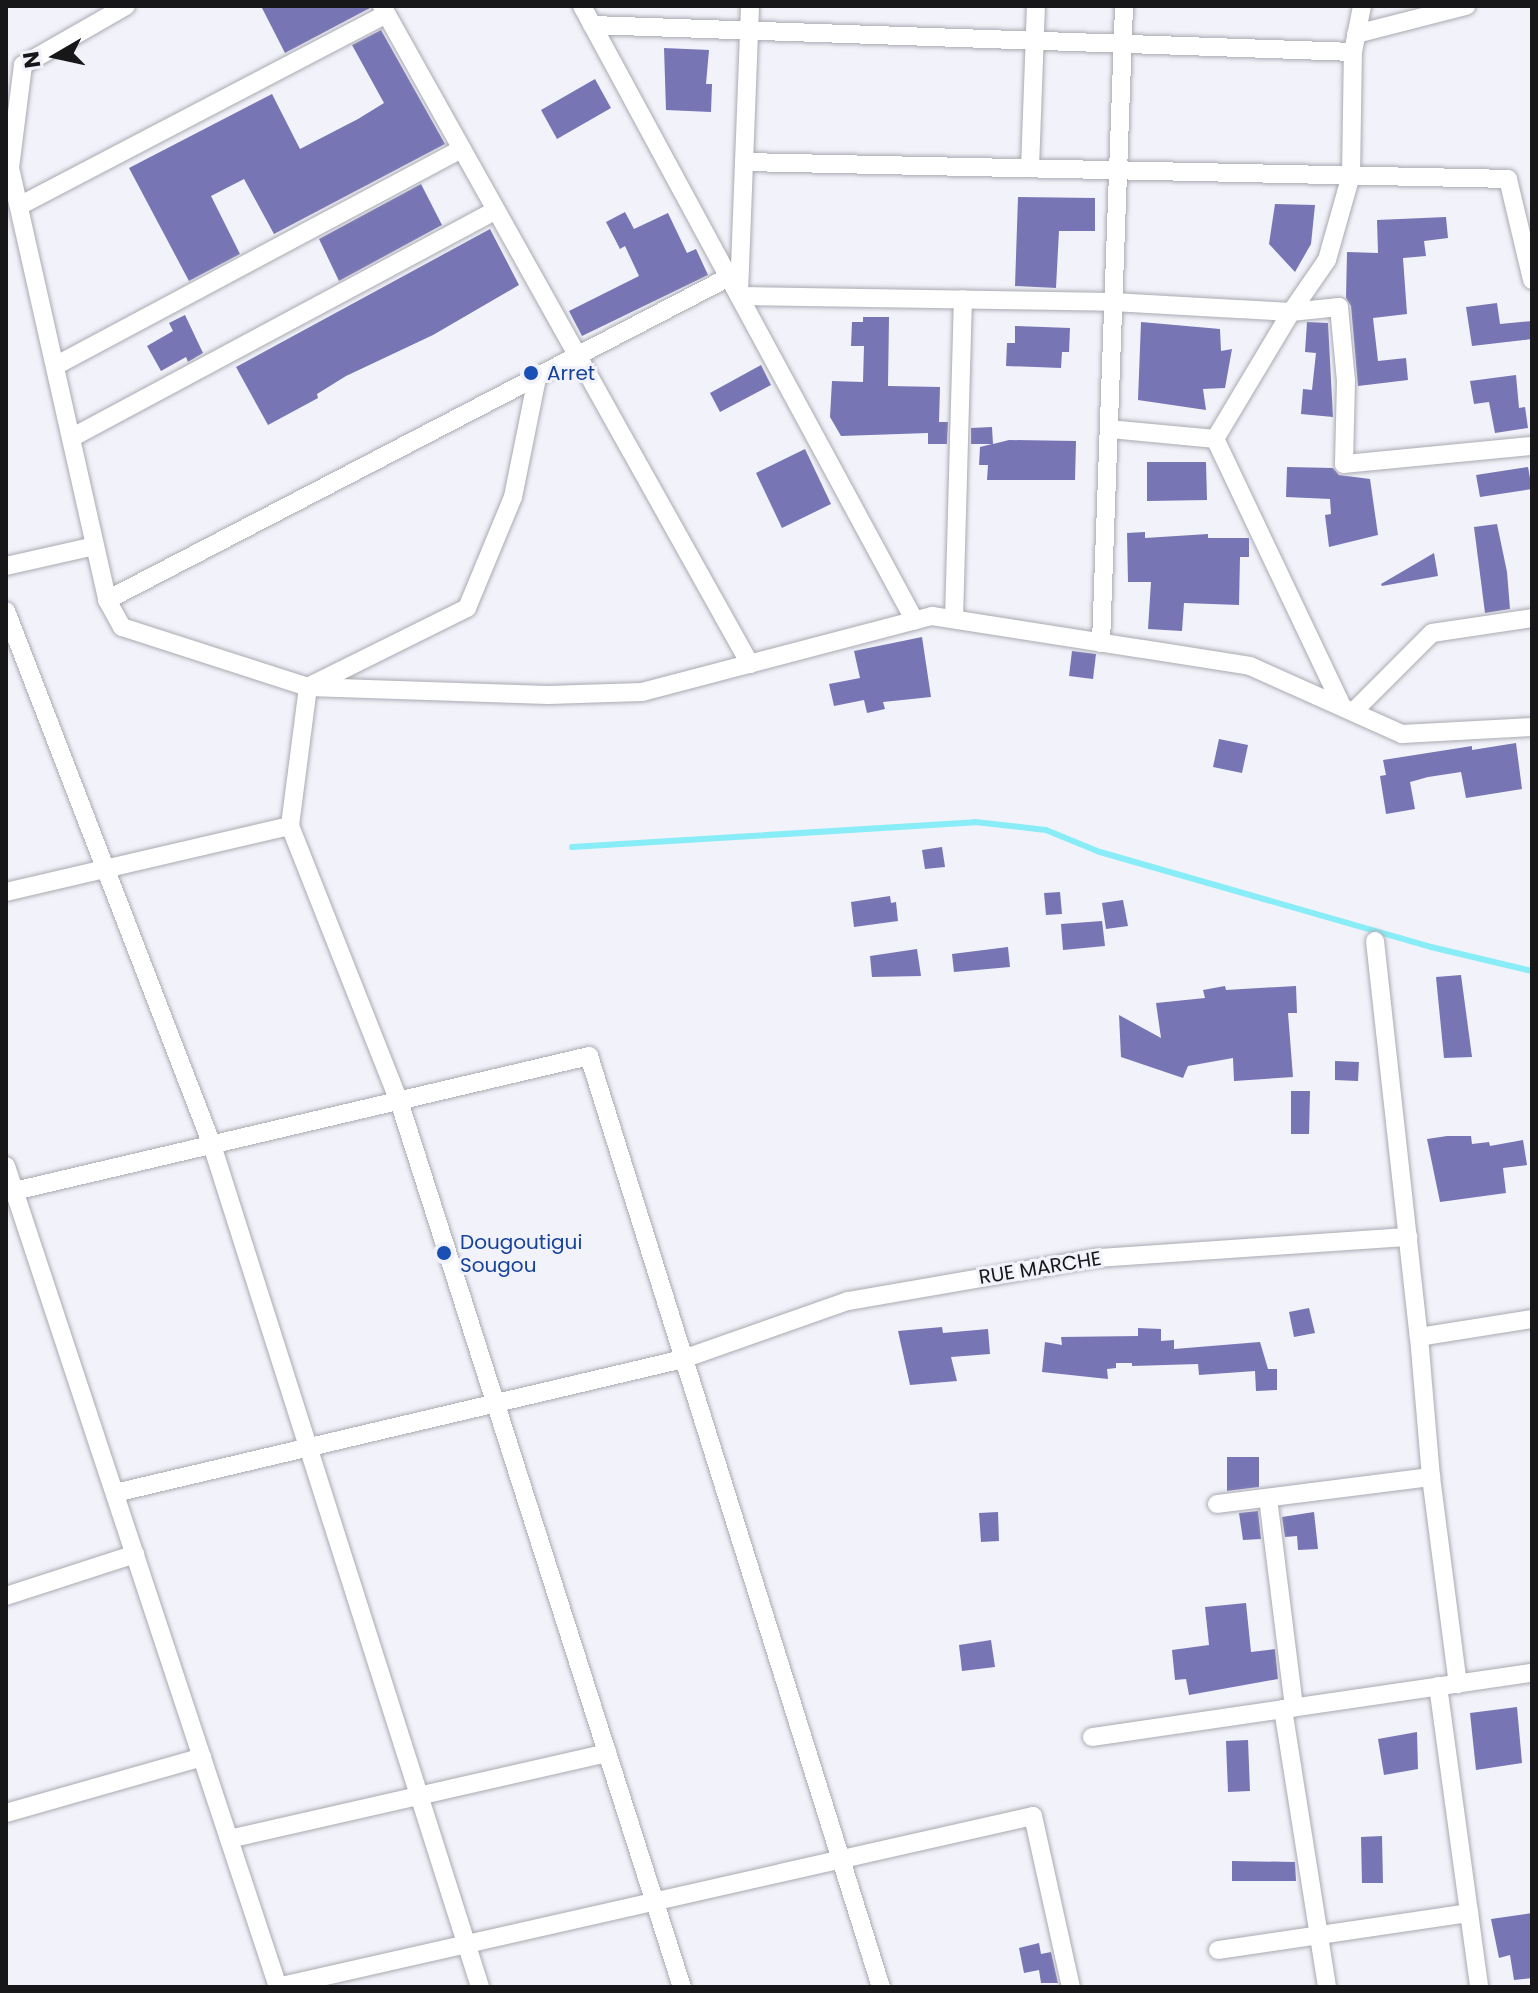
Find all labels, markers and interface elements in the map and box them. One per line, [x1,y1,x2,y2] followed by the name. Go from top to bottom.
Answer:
[16,16,96,96] north arrow
[15,49,48,70] text: N
[547,361,595,385] place label: Arret
[522,364,540,382] marker: Arret
[460,1230,582,1277] place label: Dougoutigui Sougou
[435,1244,453,1262] marker: Dougoutigui Sougou
[977,1246,1103,1290] street label: RUE MARCHE

